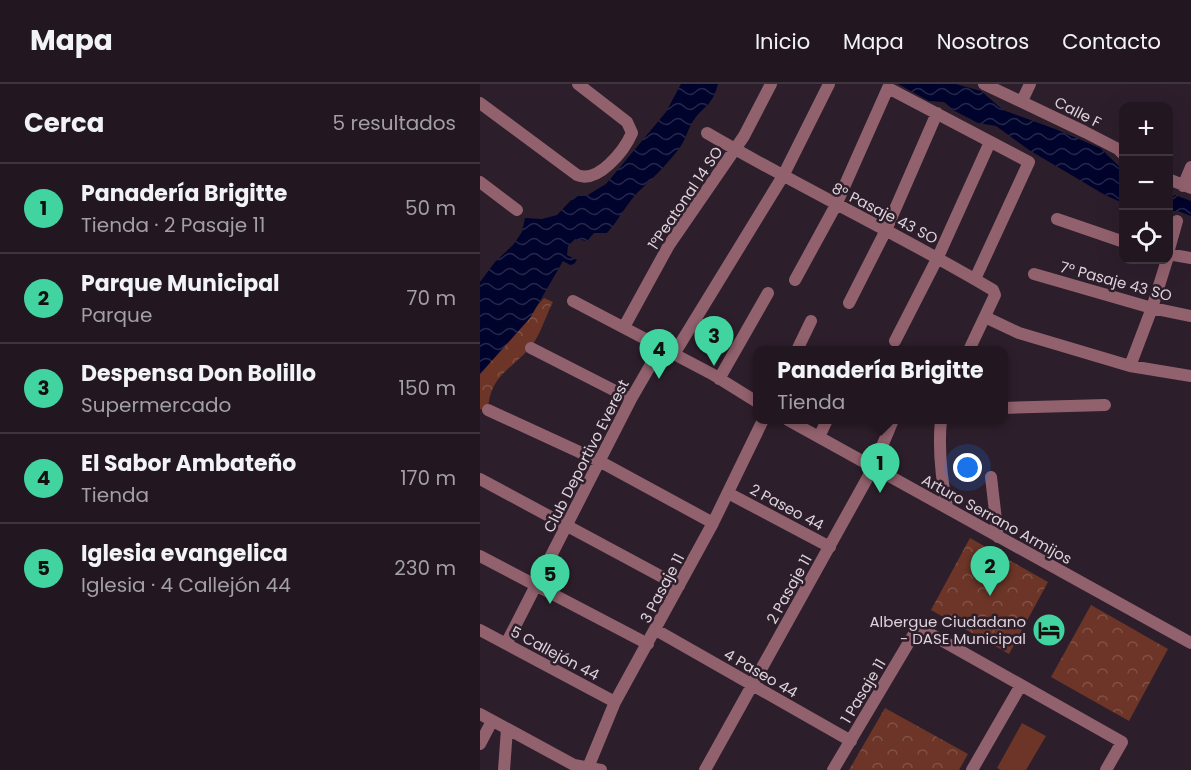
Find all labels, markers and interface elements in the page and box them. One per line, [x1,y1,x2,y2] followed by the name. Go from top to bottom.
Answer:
[30,21,113,60] text: Mapa
[755,27,810,56] text: Inicio
[843,27,904,56] text: Mapa
[937,27,1029,56] text: Nosotros
[1062,27,1161,56] text: Contacto
[1051,91,1105,133] street label: Calle F
[1119,102,1173,264] map controls
[1119,102,1173,156] button: +
[24,105,104,141] text: Cerca
[333,109,456,137] text: 5 resultados
[643,142,727,254] street label: 1°Peatonal 14 SO
[1119,156,1173,210] button: −
[828,177,942,249] street label: 8° Pasaje 43 SO
[81,178,287,209] text: Panadería Brigitte
[40,194,47,222] text: 1
[405,194,456,222] text: 50 m
[1119,210,1173,264] button: locate
[81,211,265,239] text: Tienda · 2 Pasaje 11
[1058,256,1174,306] street label: 7° Pasaje 43 SO
[81,268,280,299] text: Parque Municipal
[38,284,49,312] text: 2
[407,284,456,312] text: 70 m
[81,301,152,329] text: Parque
[694,316,734,366] pin: 3
[640,330,678,379] pin: 4
[753,346,1008,424] popup
[777,355,984,386] text: Panadería Brigitte
[81,358,316,389] text: Despensa Don Bolillo
[37,374,50,402] text: 3
[399,374,456,402] text: 150 m
[538,376,634,536] street label: Club Deportivo Everest
[777,388,845,416] text: Tienda
[81,391,231,419] text: Supermercado
[860,444,900,493] pin: 1
[81,448,296,479] text: El Sabor Ambateño
[953,453,982,482] your location
[37,464,50,492] text: 4
[400,464,456,492] text: 170 m
[918,469,1076,569] street label: Arturo Serrano Armijos
[746,479,828,535] street label: 2 Paseo 44
[81,481,149,509] text: Tienda
[81,538,288,569] text: Iglesia evangelica
[970,546,1010,596] pin: 2
[635,549,689,627] street label: 3 Pasaje 11
[761,551,817,627] street label: 2 Pasaje 11
[37,554,50,582] text: 5
[394,554,456,582] text: 230 m
[530,554,570,604] pin: 5
[81,571,291,599] text: Iglesia · 4 Callejón 44
[869,611,1026,649] place label: Albergue Ciudadano - DASE Municipal
[1031,612,1067,648] hotel icon: Albergue Ciudadano - DASE Municipal
[507,621,603,685] street label: 5 Callejón 44
[720,643,802,703] street label: 4 Paseo 44
[835,655,891,727] street label: 1 Pasaje 11

